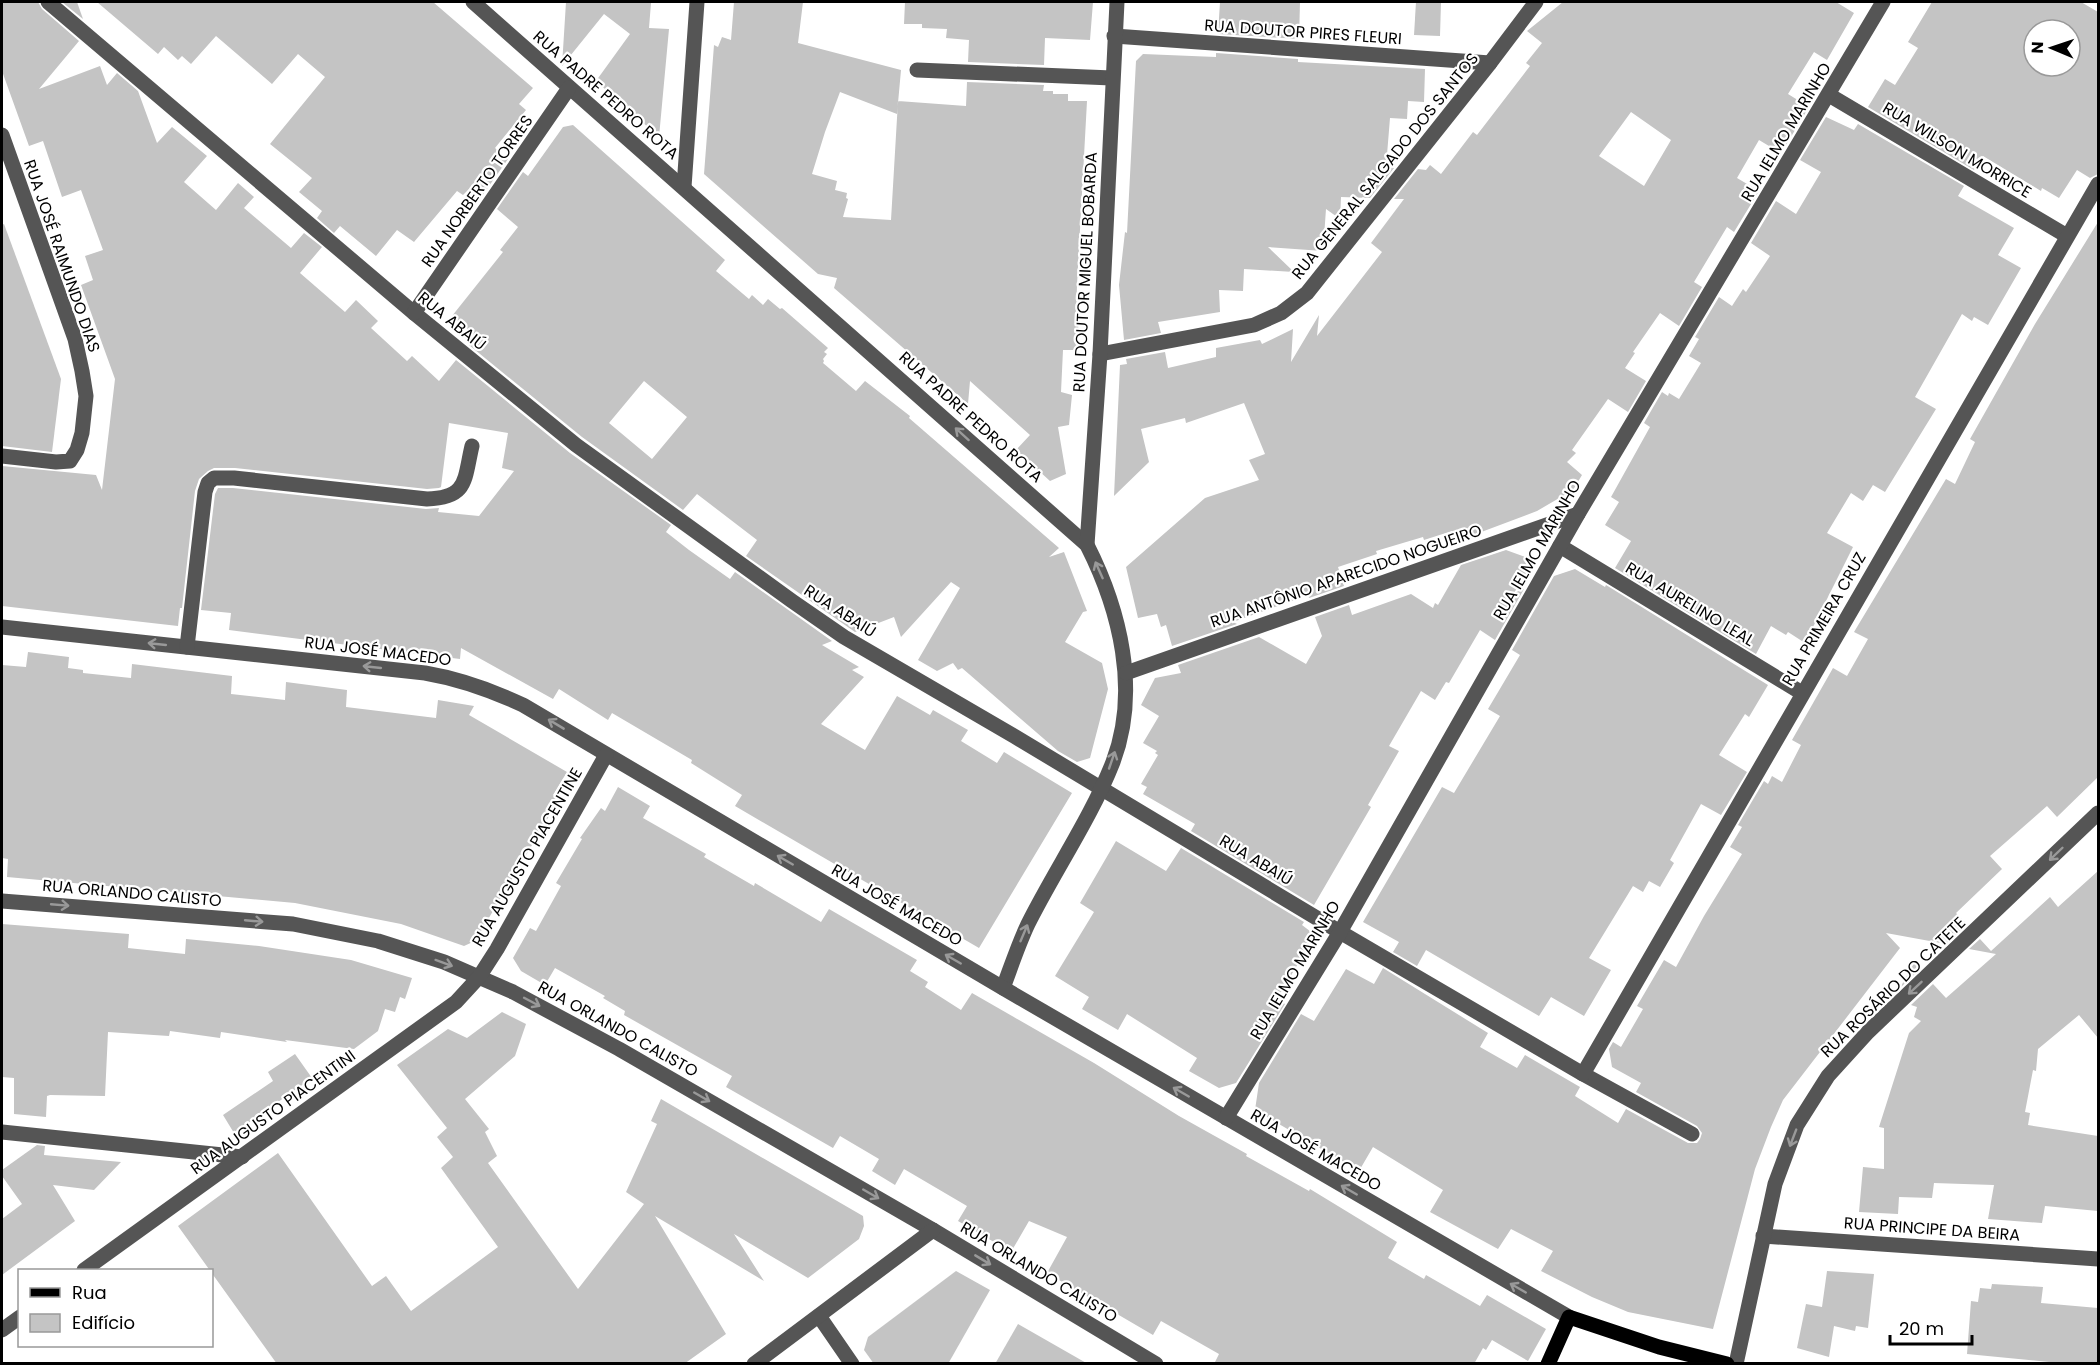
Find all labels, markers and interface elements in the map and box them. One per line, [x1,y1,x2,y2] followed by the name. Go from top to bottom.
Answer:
[1203,14,1403,50] street label: RUA DOUTOR PIRES FLEURI
[2022,18,2082,78] north arrow
[528,25,684,165] street label: RUA PADRE PEDRO ROTA
[2026,41,2049,54] text: N
[1286,48,1484,284] street label: RUA GENERAL SALGADO DOS SANTOS
[1735,58,1837,206] street label: RUA IELMO MARINHO
[1878,96,2036,204] street label: RUA WILSON MORRICE
[416,110,538,272] street label: RUA NORBERTO TORRES
[1067,151,1103,393] street label: RUA DOUTOR MIGUEL BOBARDA
[18,157,106,355] street label: RUA JOSÉ RAIMUNDO DIAS
[413,286,491,356] street label: RUA ABAIÚ
[894,346,1048,488] street label: RUA PADRE PEDRO ROTA
[955,427,970,441] one-way arrow
[1487,476,1587,624] street label: RUA IELMO MARINHO
[1207,519,1485,633] street label: RUA ANTÔNIO APARECIDO NOGUEIRO
[1776,548,1872,690] street label: RUA PRIMEIRA CRUZ
[1621,556,1759,652] street label: RUA AURELINO LEAL
[1093,562,1105,580] one-way arrow
[799,579,881,643] street label: RUA ABAIÚ
[303,631,453,671] street label: RUA JOSÉ MACEDO
[148,638,168,649] one-way arrow
[363,661,383,672] one-way arrow
[548,718,565,730] one-way arrow
[1108,751,1119,770] one-way arrow
[466,763,588,951] street label: RUA AUGUSTO PIACENTINE
[1215,829,1297,891] street label: RUA ABAIÚ
[2049,847,2064,861] one-way arrow
[777,853,794,865] one-way arrow
[827,858,967,952] street label: RUA JOSÉ MACEDO
[42,874,222,912] street label: RUA ORLANDO CALISTO
[1244,896,1346,1044] street label: RUA IELMO MARINHO
[49,900,69,911] one-way arrow
[1815,911,1971,1063] street label: RUA ROSÁRIO DO CATETE
[244,916,264,927] one-way arrow
[1019,925,1030,943] one-way arrow
[945,952,962,964] one-way arrow
[434,958,453,969] one-way arrow
[534,975,702,1083] street label: RUA ORLANDO CALISTO
[1908,981,1923,995] one-way arrow
[522,997,540,1008] one-way arrow
[186,1044,360,1180] street label: RUA AUGUSTO PIACENTINI
[1173,1085,1190,1097] one-way arrow
[693,1091,710,1103] one-way arrow
[1246,1103,1386,1197] street label: RUA JOSÉ MACEDO
[1786,1128,1797,1146] one-way arrow
[1341,1183,1358,1195] one-way arrow
[862,1188,879,1200] one-way arrow
[1843,1211,2021,1247] street label: RUA PRINCIPE DA BEIRA
[956,1216,1122,1328] street label: RUA ORLANDO CALISTO
[974,1254,991,1266] one-way arrow
[18,1269,213,1347] legend
[72,1280,107,1305] text: Rua
[1510,1281,1527,1293] one-way arrow
[1890,1308,1972,1346] scale bar
[72,1310,135,1335] text: Edifício
[1899,1316,1944,1341] text: 20 m

